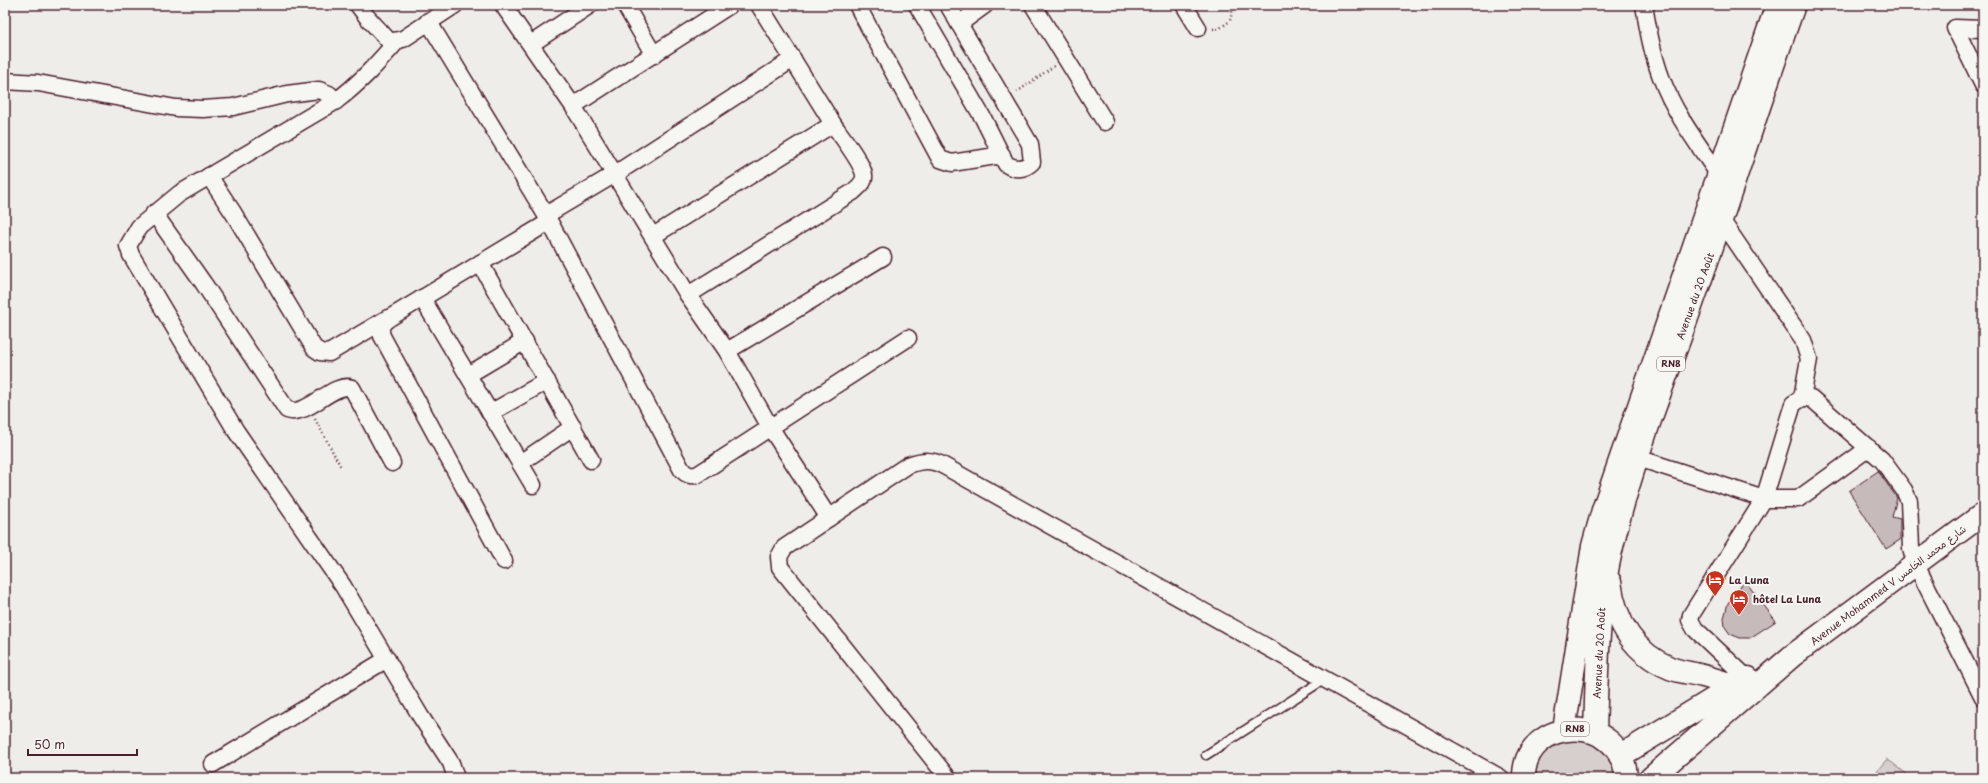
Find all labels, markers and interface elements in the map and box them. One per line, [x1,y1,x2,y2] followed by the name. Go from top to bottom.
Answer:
[1672,250,1717,341] street label: Avenue du 20 Août
[1657,357,1685,371] road number: RN8
[1807,521,1970,649] street label: Avenue Mohammed V شارع محمد الخامس
[1704,569,1726,597] hotel icon: La Luna
[1729,572,1770,587] place label: La Luna
[1728,588,1750,616] hotel icon: hôtel La Luna
[1753,591,1821,606] place label: hôtel La Luna
[1589,607,1608,699] street label: Avenue du 20 Août
[1561,722,1589,736] road number: RN8
[28,731,137,757] scale bar
[34,735,65,753] text: 50 m

